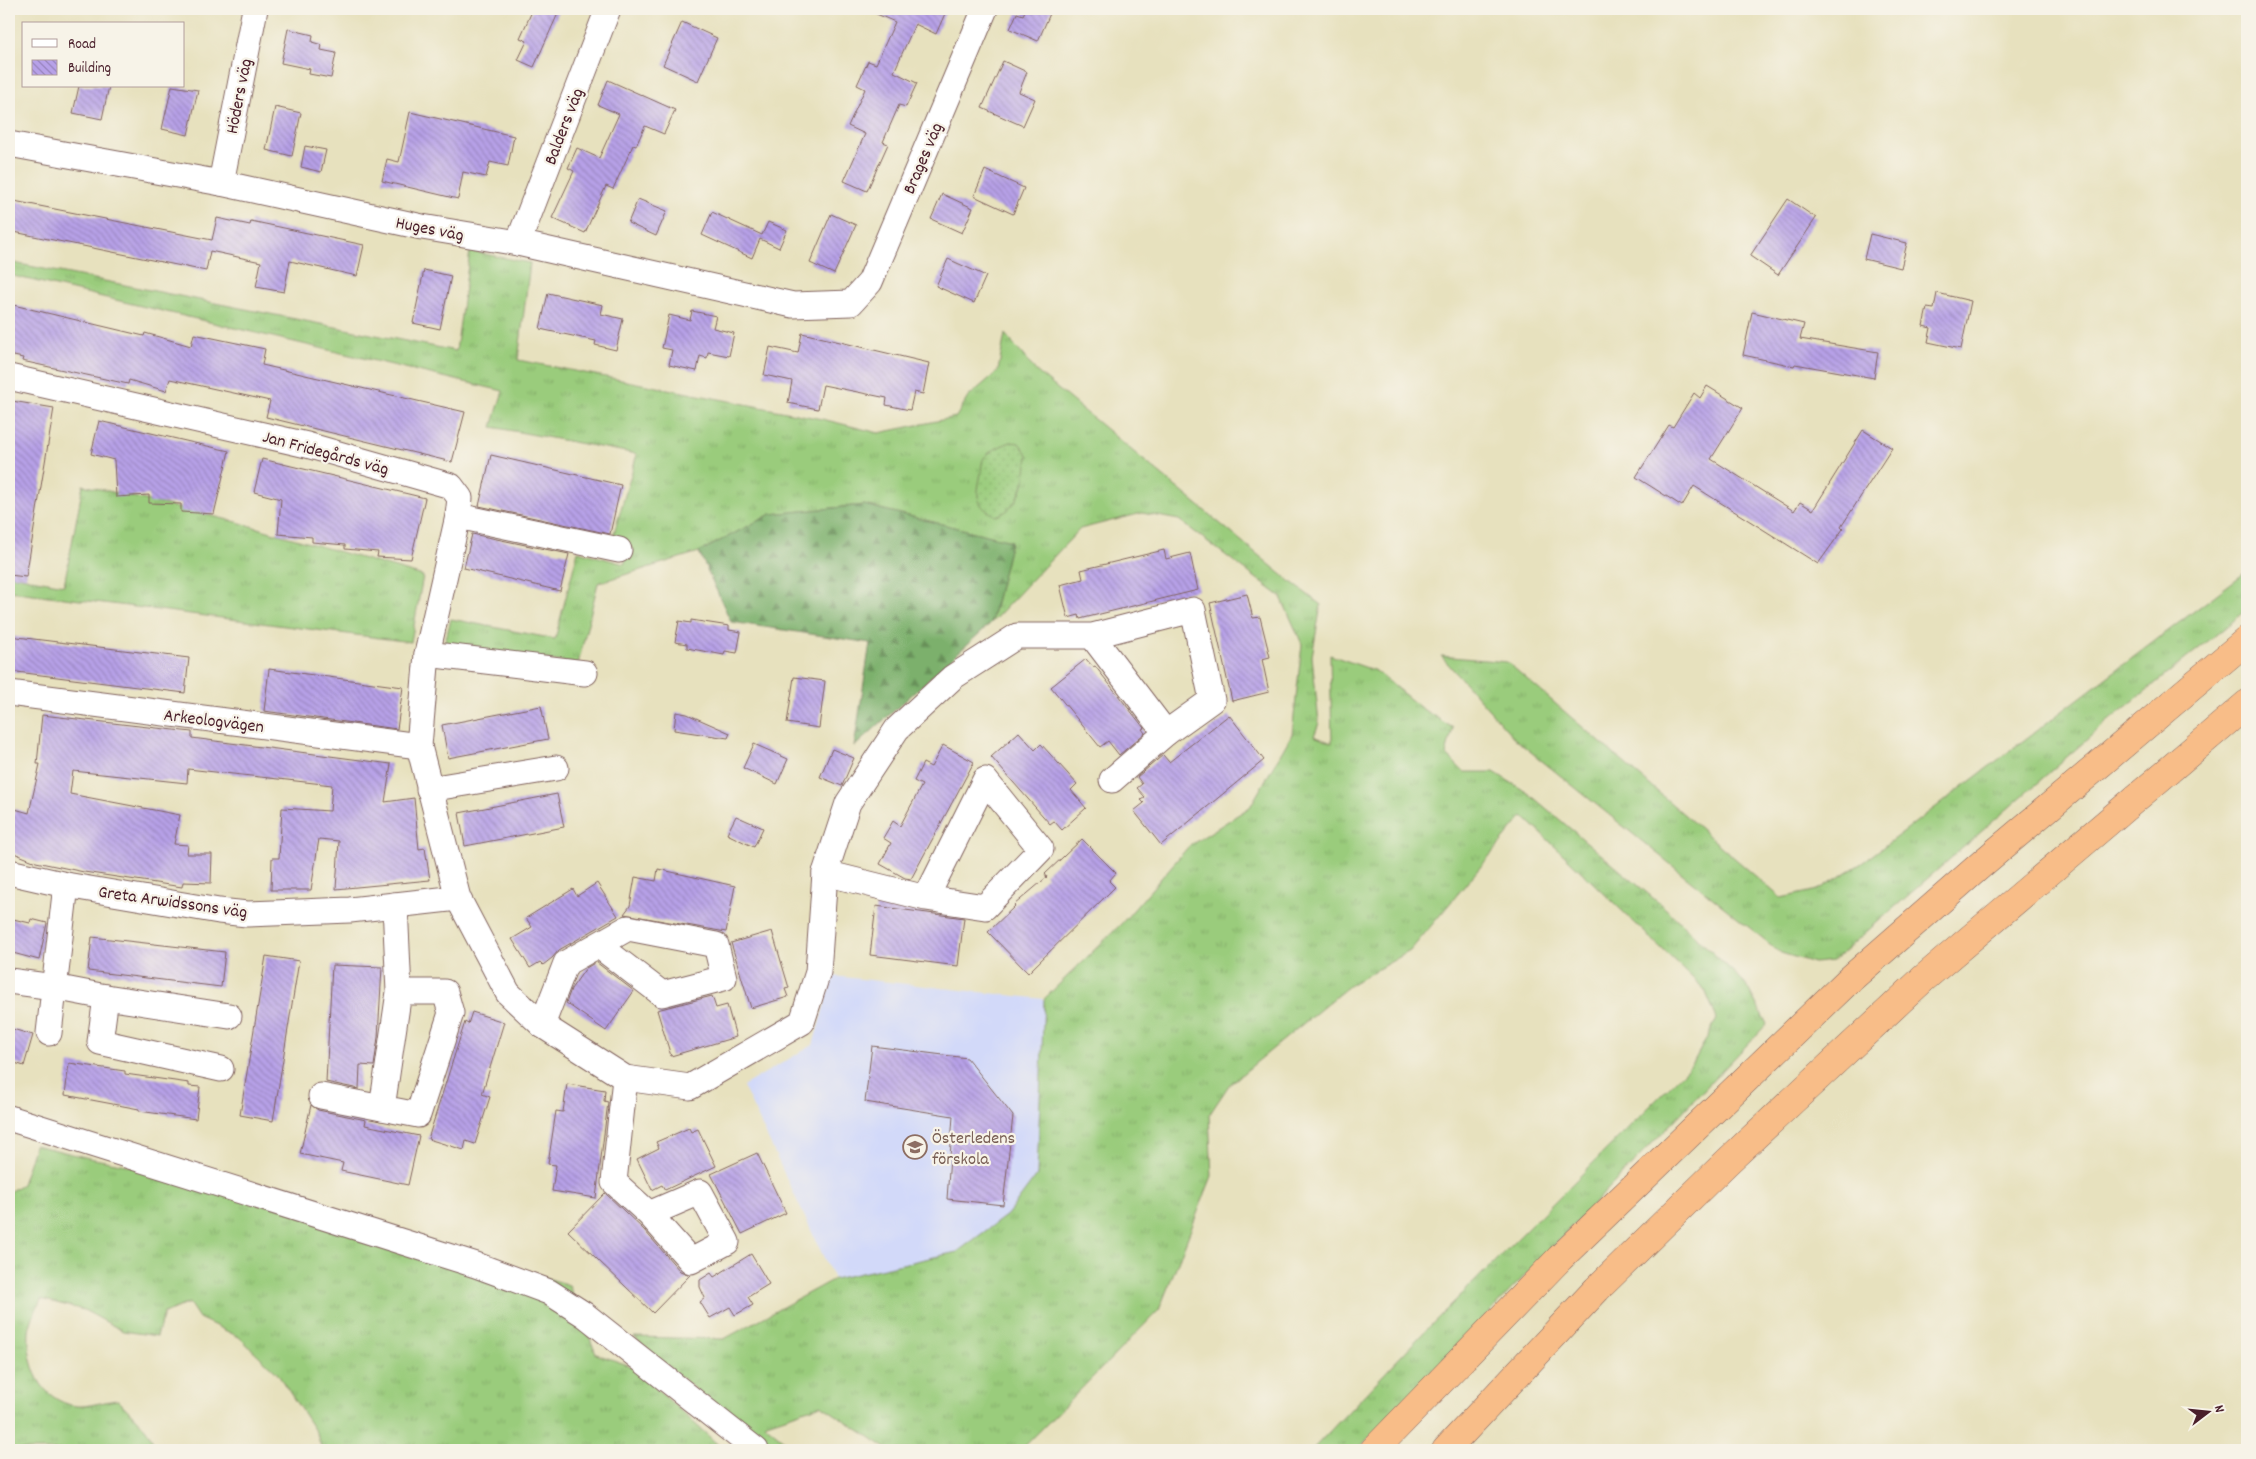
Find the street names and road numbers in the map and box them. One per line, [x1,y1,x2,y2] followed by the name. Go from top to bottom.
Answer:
[221,57,260,136] street label: Höders väg
[539,85,591,169] street label: Balders väg
[898,119,951,199] street label: Brages väg
[393,212,466,249] street label: Huges väg
[259,426,391,483] street label: Jan Fridegårds väg
[162,704,265,741] street label: Arkeologvägen
[97,881,249,926] street label: Greta Arwidssons väg

